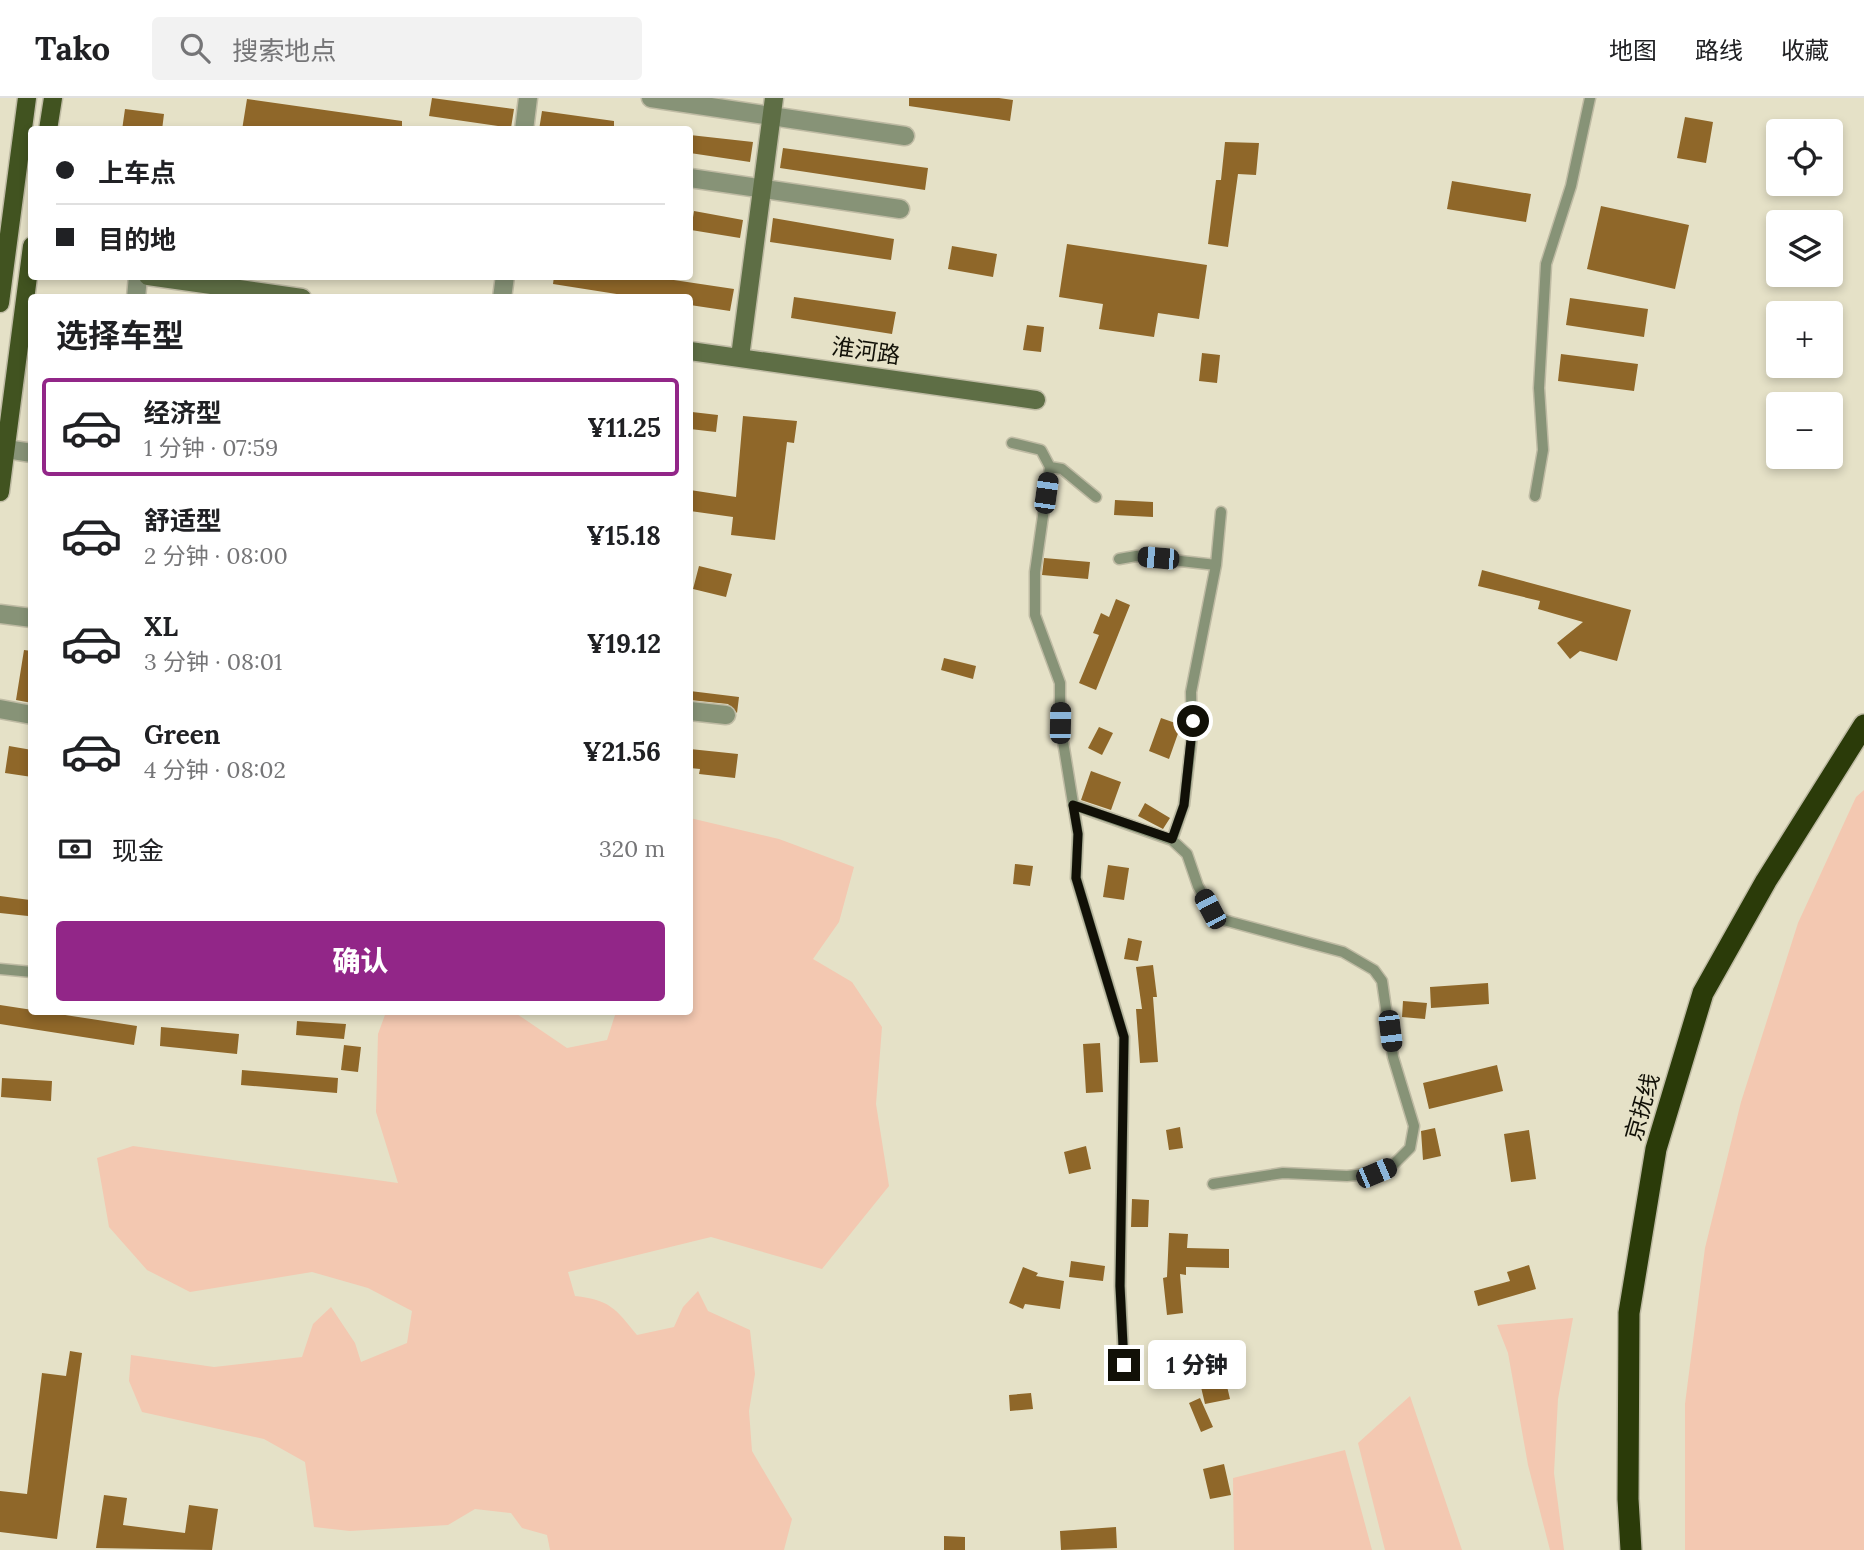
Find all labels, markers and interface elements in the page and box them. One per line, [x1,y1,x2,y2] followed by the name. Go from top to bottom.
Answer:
[152,17,642,80] search box
[35,27,110,69] text: Tako
[176,29,214,67] icon: search
[232,34,336,67] text: 搜索地点
[1609,35,1657,66] text: 地图
[1695,35,1743,66] text: 路线
[1781,35,1829,66] text: 收藏
[1766,119,1843,469] map controls
[1766,119,1843,196] button: locate
[98,156,176,189] text: 上车点
[1766,210,1843,287] button: layers
[98,223,176,256] text: 目的地
[1766,301,1843,378] button: +
[56,315,184,356] text: 选择车型
[830,331,902,370] street label: 淮河路
[1766,392,1843,469] button: −
[60,396,123,459] icon: car
[144,396,222,429] text: 经济型
[587,411,661,444] text: ¥11.25
[144,433,278,462] text: 1 分钟 · 07:59
[1033,471,1060,515] car
[60,504,123,567] icon: car
[144,504,222,537] text: 舒适型
[586,519,661,552] text: ¥15.18
[144,541,288,570] text: 2 分钟 · 08:00
[1137,546,1180,570] car
[144,610,178,643] text: XL
[60,612,123,675] icon: car
[587,627,661,660] text: ¥19.12
[144,647,282,676] text: 3 分钟 · 08:01
[1050,702,1071,744] car
[1177,705,1209,737] route start
[144,718,220,751] text: Green
[60,720,123,783] icon: car
[583,735,661,768] text: ¥21.56
[144,755,286,784] text: 4 分钟 · 08:02
[56,830,94,868] icon: cash
[112,834,164,867] text: 现金
[599,834,665,863] text: 320 m
[1191,886,1230,932] car
[56,921,665,1001] button: 确认
[1378,1009,1403,1053] car
[1618,1070,1665,1144] street label: 京抚线
[1353,1155,1400,1191] car
[1148,1340,1246,1390] callout: 1 分钟
[1108,1349,1140,1381] route end
[1166,1350,1228,1379] text: 1 分钟

